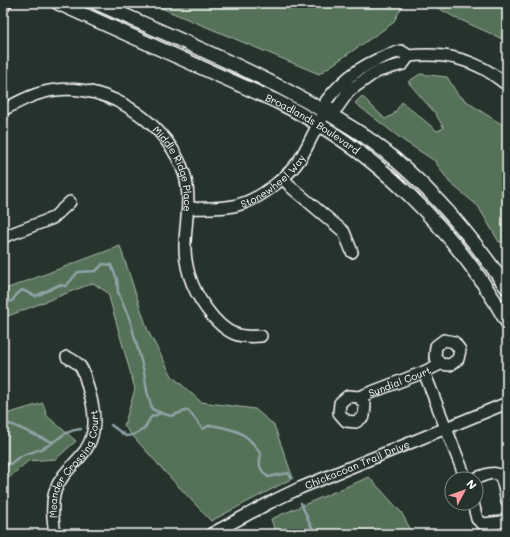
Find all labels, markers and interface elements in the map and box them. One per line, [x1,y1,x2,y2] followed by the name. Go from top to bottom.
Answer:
[263,90,363,157] street label: Broadlands Boulevard
[150,123,195,212] street label: Middle Ridge Place
[239,152,308,211] street label: Stonewheel Way
[366,363,433,400] street label: Sundial Court
[46,410,101,519] street label: Meander Crossing Court
[303,437,412,492] street label: Chickacoan Trail Drive
[444,471,484,511] north arrow
[464,476,480,492] text: N

